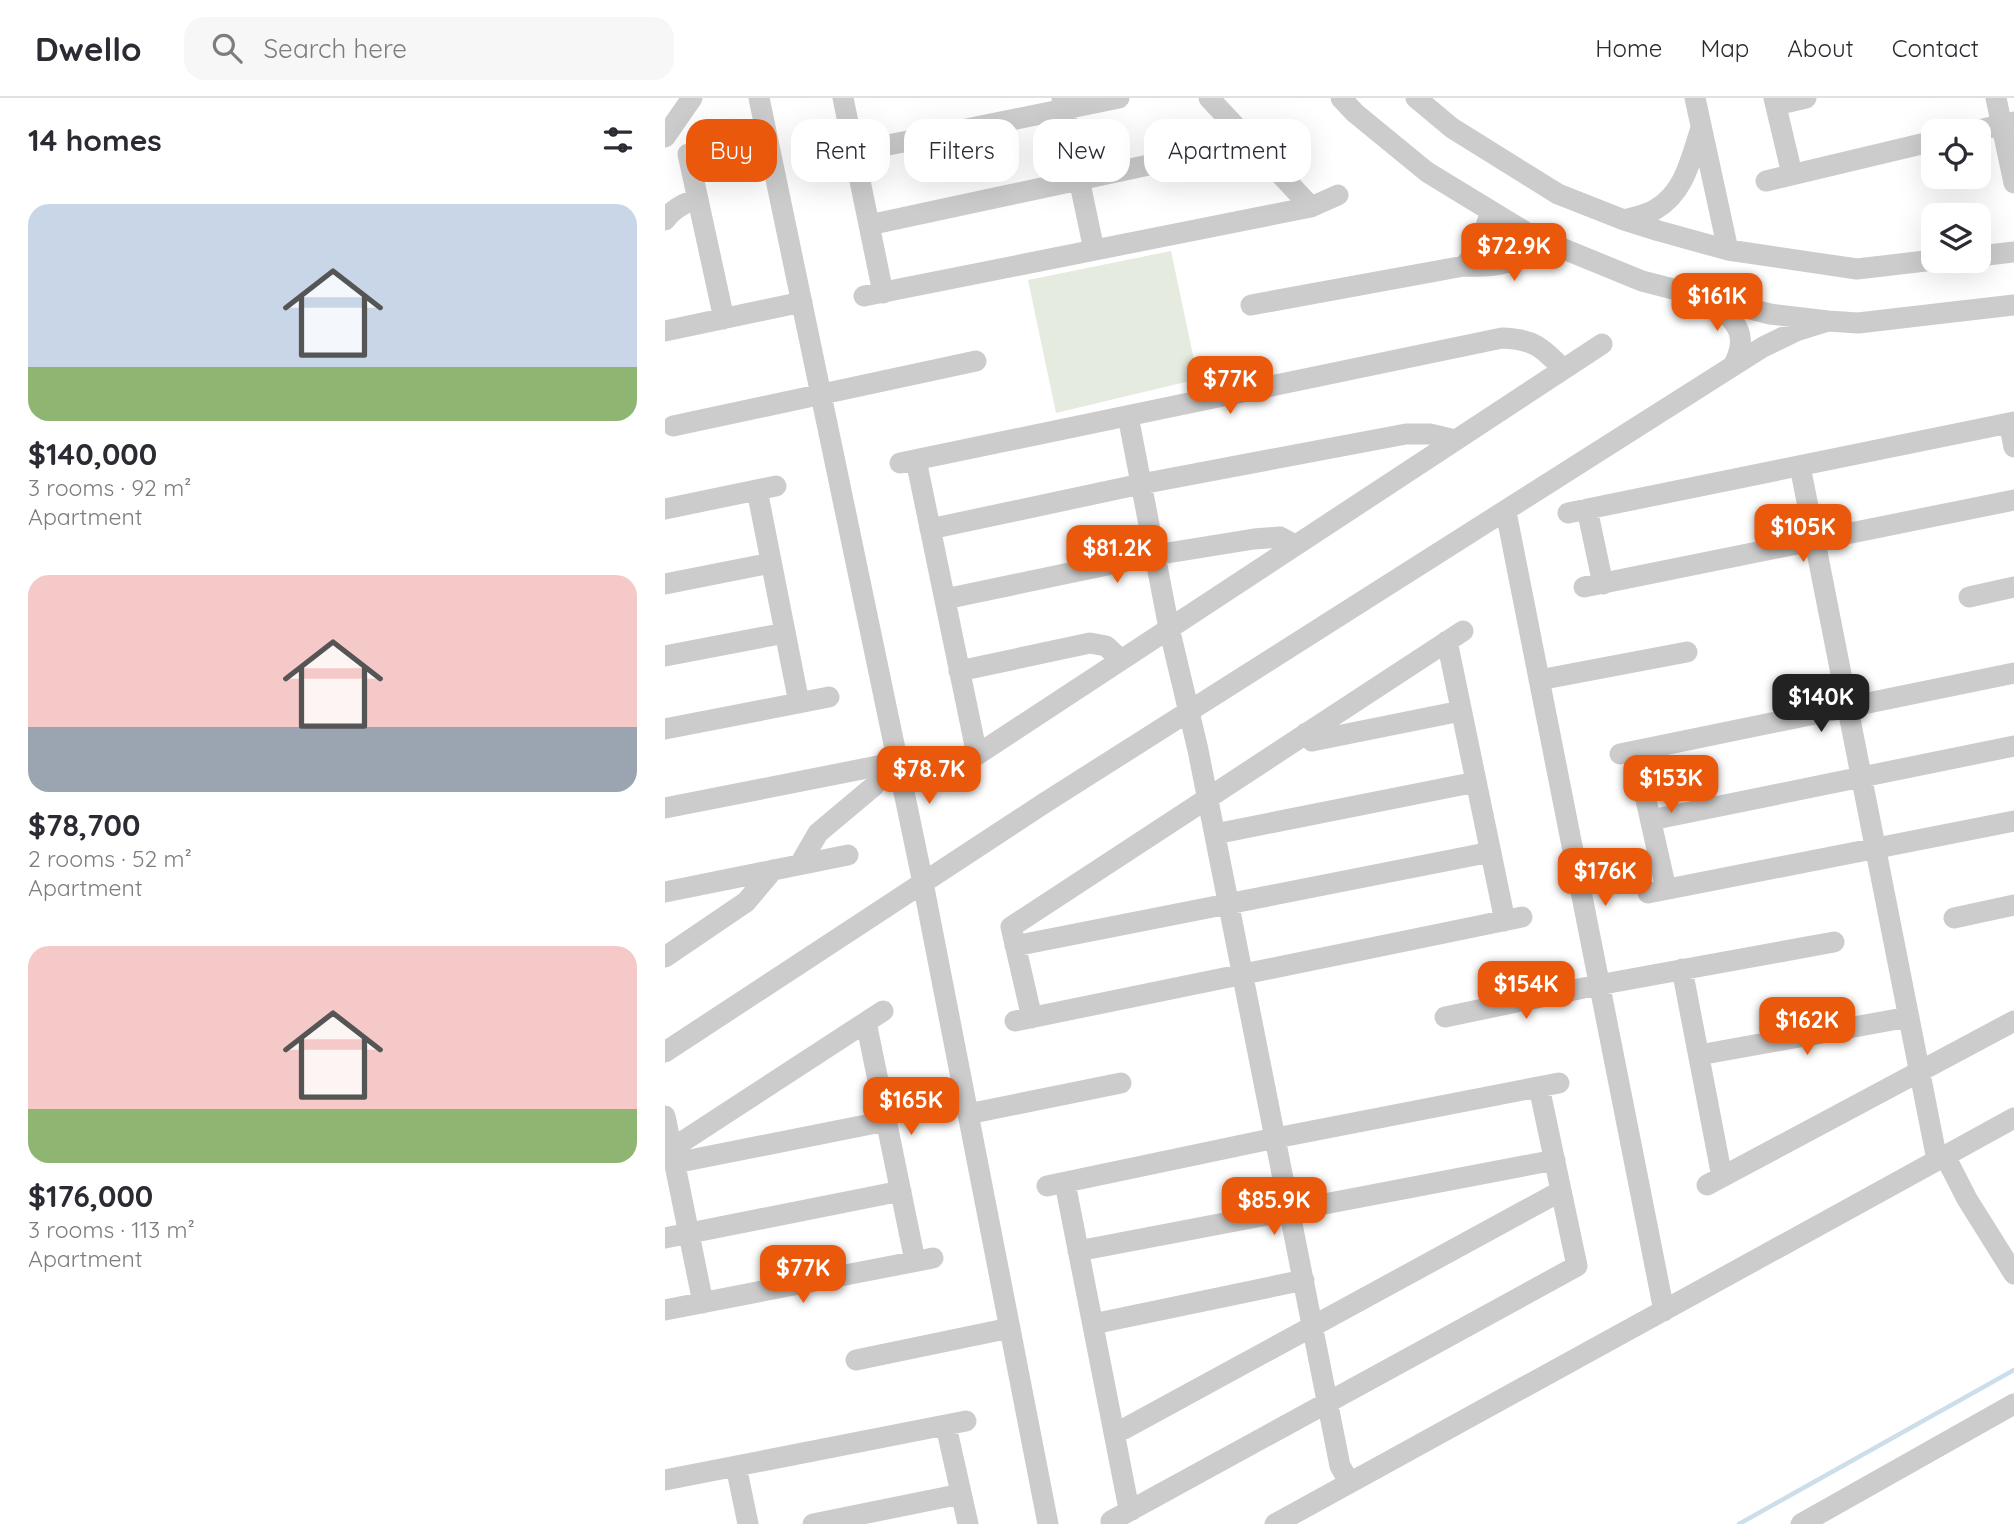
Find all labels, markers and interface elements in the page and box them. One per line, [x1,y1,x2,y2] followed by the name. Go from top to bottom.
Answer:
[184,17,674,80] search box
[35,28,142,69] text: Dwello
[208,29,246,67] icon: search
[264,32,407,65] text: Search here
[1595,33,1662,63] text: Home
[1700,33,1749,63] text: Map
[1787,33,1854,63] text: About
[1892,33,1979,63] text: Contact
[686,119,777,182] chip: Buy
[791,119,890,182] chip: Rent
[904,119,1019,182] chip: Filters
[1033,119,1130,182] chip: New
[1144,119,1311,182] chip: Apartment
[1921,119,1991,273] map controls
[1921,119,1991,189] button: locate
[28,121,162,159] text: 14 homes
[599,121,637,159] icon: filters
[1921,203,1991,273] button: layers
[1457,223,1571,283] pin: $72.9K
[1477,231,1551,260] text: $72.9K
[270,250,396,376] icon: home
[1668,274,1766,333] pin: $161K
[1688,281,1746,310] text: $161K
[1189,356,1271,416] pin: $77K
[1203,364,1257,393] text: $77K
[28,435,157,473] text: $140,000
[28,473,191,502] text: 3 rooms · 92 m²
[28,502,142,531] text: Apartment
[1754,504,1852,564] pin: $105K
[1770,512,1836,541] text: $105K
[1060,526,1174,585] pin: $81.2K
[1082,533,1152,562] text: $81.2K
[270,621,396,747] icon: home
[1772,674,1870,734] pin: $140K
[1788,682,1854,711] text: $140K
[872,746,986,806] pin: $78.7K
[893,754,965,783] text: $78.7K
[1622,756,1720,815] pin: $153K
[1639,763,1703,792] text: $153K
[28,806,140,844] text: $78,700
[28,844,192,873] text: 2 rooms · 52 m²
[1556,848,1654,908] pin: $176K
[1574,856,1636,885] text: $176K
[28,873,142,902] text: Apartment
[1477,962,1575,1021] pin: $154K
[1494,969,1558,998] text: $154K
[270,992,396,1118] icon: home
[1758,998,1856,1057] pin: $162K
[1775,1005,1839,1034] text: $162K
[862,1077,960,1137] pin: $165K
[879,1085,943,1114] text: $165K
[28,1177,153,1215] text: $176,000
[1217,1178,1331,1237] pin: $85.9K
[1238,1185,1310,1214] text: $85.9K
[28,1215,195,1244] text: 3 rooms · 113 m²
[28,1244,142,1273] text: Apartment
[762,1246,844,1305] pin: $77K
[776,1253,830,1282] text: $77K

